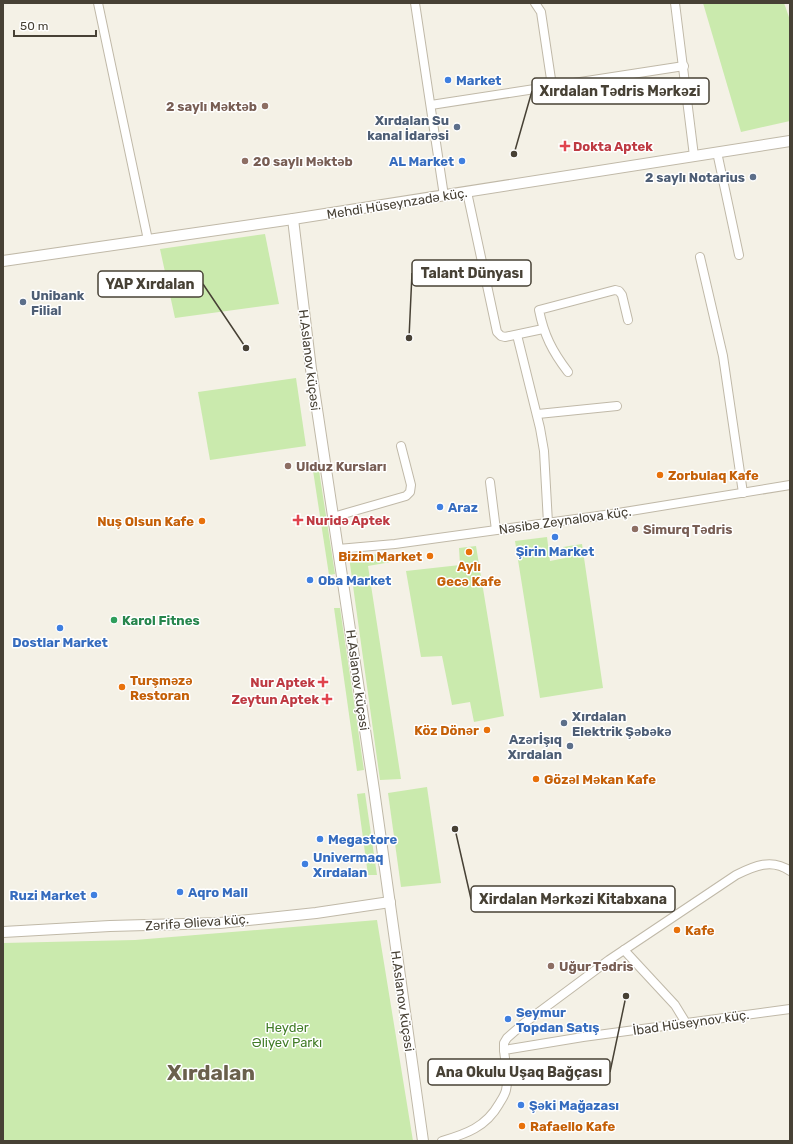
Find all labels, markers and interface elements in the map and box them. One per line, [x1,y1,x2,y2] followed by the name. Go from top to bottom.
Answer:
[14,12,96,38] scale bar
[20,19,48,33] text: 50 m
[456,73,501,88] place label: Market
[443,75,453,85] marker: Market
[532,78,709,104] callout: Xırdalan Tədris Mərkəzi
[539,83,701,100] text: Xırdalan Tədris Mərkəzi
[166,99,257,114] place label: 2 saylı Məktəb
[260,101,270,111] marker: 2 saylı Məktəb
[367,113,449,143] place label: Xırdalan Su kanal İdarəsi
[452,122,462,132] marker: Xırdalan Su kanal İdarəsi
[573,139,653,154] place label: Dokta Aptek
[560,141,570,151] marker: Dokta Aptek
[253,154,353,169] place label: 20 saylı Məktəb
[389,154,454,169] place label: AL Market
[240,156,250,166] marker: 20 saylı Məktəb
[457,156,467,166] marker: AL Market
[645,170,745,185] place label: 2 saylı Notarius
[748,172,758,182] marker: 2 saylı Notarius
[326,185,469,222] street label: Mehdi Hüseynzadə küç.
[412,260,531,286] callout: Talant Dünyası
[421,265,523,282] text: Talant Dünyası
[98,271,203,297] callout: YAP Xırdalan
[105,276,195,293] text: YAP Xırdalan
[31,288,85,318] place label: Unibank Filial
[18,297,28,307] marker: Unibank Filial
[296,309,323,412] street label: H.Aslanov küçəsi
[296,459,386,474] place label: Ulduz Kursları
[283,461,293,471] marker: Ulduz Kursları
[668,468,759,483] place label: Zorbulaq Kafe
[655,470,665,480] marker: Zorbulaq Kafe
[448,500,478,515] place label: Araz
[435,502,445,512] marker: Araz
[498,504,632,537] street label: Nəsibə Zeynalova küç.
[306,513,390,528] place label: Nuridə Aptek
[97,514,194,529] place label: Nuş Olsun Kafe
[293,515,303,525] marker: Nuridə Aptek
[197,516,207,526] marker: Nuş Olsun Kafe
[643,522,733,537] place label: Simurq Tədris
[630,524,640,534] marker: Simurq Tədris
[550,532,560,542] marker: Şirin Market
[516,544,594,559] place label: Şirin Market
[464,547,474,557] marker: Aylı Gecə Kafe
[338,549,422,564] place label: Bizim Market
[425,551,435,561] marker: Bizim Market
[437,559,501,589] place label: Aylı Gecə Kafe
[318,573,391,588] place label: Oba Market
[305,575,315,585] marker: Oba Market
[122,613,200,628] place label: Karol Fitnes
[109,615,119,625] marker: Karol Fitnes
[55,623,65,633] marker: Dostlar Market
[343,629,372,732] street label: H.Aslanov küçəsi
[12,635,108,650] place label: Dostlar Market
[130,673,193,703] place label: Turşməzə Restoran
[250,675,315,690] place label: Nur Aptek
[318,677,328,687] marker: Nur Aptek
[117,682,127,692] marker: Turşməzə Restoran
[231,692,319,707] place label: Zeytun Aptek
[322,694,332,704] marker: Zeytun Aptek
[572,709,671,739] place label: Xırdalan Elektrik Şəbəkə
[559,718,569,728] marker: Xırdalan Elektrik Şəbəkə
[414,723,479,738] place label: Köz Dönər
[482,725,492,735] marker: Köz Dönər
[508,732,562,762] place label: Azərİşıq Xırdalan
[565,741,575,751] marker: Azərİşıq Xırdalan
[544,772,656,787] place label: Gözəl Məkan Kafe
[531,774,541,784] marker: Gözəl Məkan Kafe
[328,832,397,847] place label: Megastore
[315,834,325,844] marker: Megastore
[313,850,383,880] place label: Univermaq Xırdalan
[300,859,310,869] marker: Univermaq Xırdalan
[188,885,248,900] place label: Aqro Mall
[471,886,675,912] callout: Xirdalan Mərkəzi Kitabxana
[175,887,185,897] marker: Aqro Mall
[10,888,86,903] place label: Ruzi Market
[89,890,99,900] marker: Ruzi Market
[479,891,667,908] text: Xirdalan Mərkəzi Kitabxana
[145,911,249,934] street label: Zərifə Əlieva küç.
[685,923,715,938] place label: Kafe
[672,925,682,935] marker: Kafe
[388,950,417,1053] street label: H.Aslanov küçəsi
[559,959,634,974] place label: Uğur Tədris
[546,961,556,971] marker: Uğur Tədris
[516,1005,599,1035] place label: Seymur Topdan Satış
[632,1007,750,1038] street label: İbad Hüseynov küç.
[503,1014,513,1024] marker: Seymur Topdan Satış
[252,1020,322,1050] park label: Heydər Əliyev Parkı
[428,1059,610,1085] callout: Ana Okulu Uşaq Bağçası
[167,1060,255,1085] district label: Xırdalan
[436,1064,602,1081] text: Ana Okulu Uşaq Bağçası
[529,1098,619,1113] place label: Şəki Mağazası
[516,1100,526,1110] marker: Şəki Mağazası
[530,1119,616,1134] place label: Rafaello Kafe
[517,1121,527,1131] marker: Rafaello Kafe

